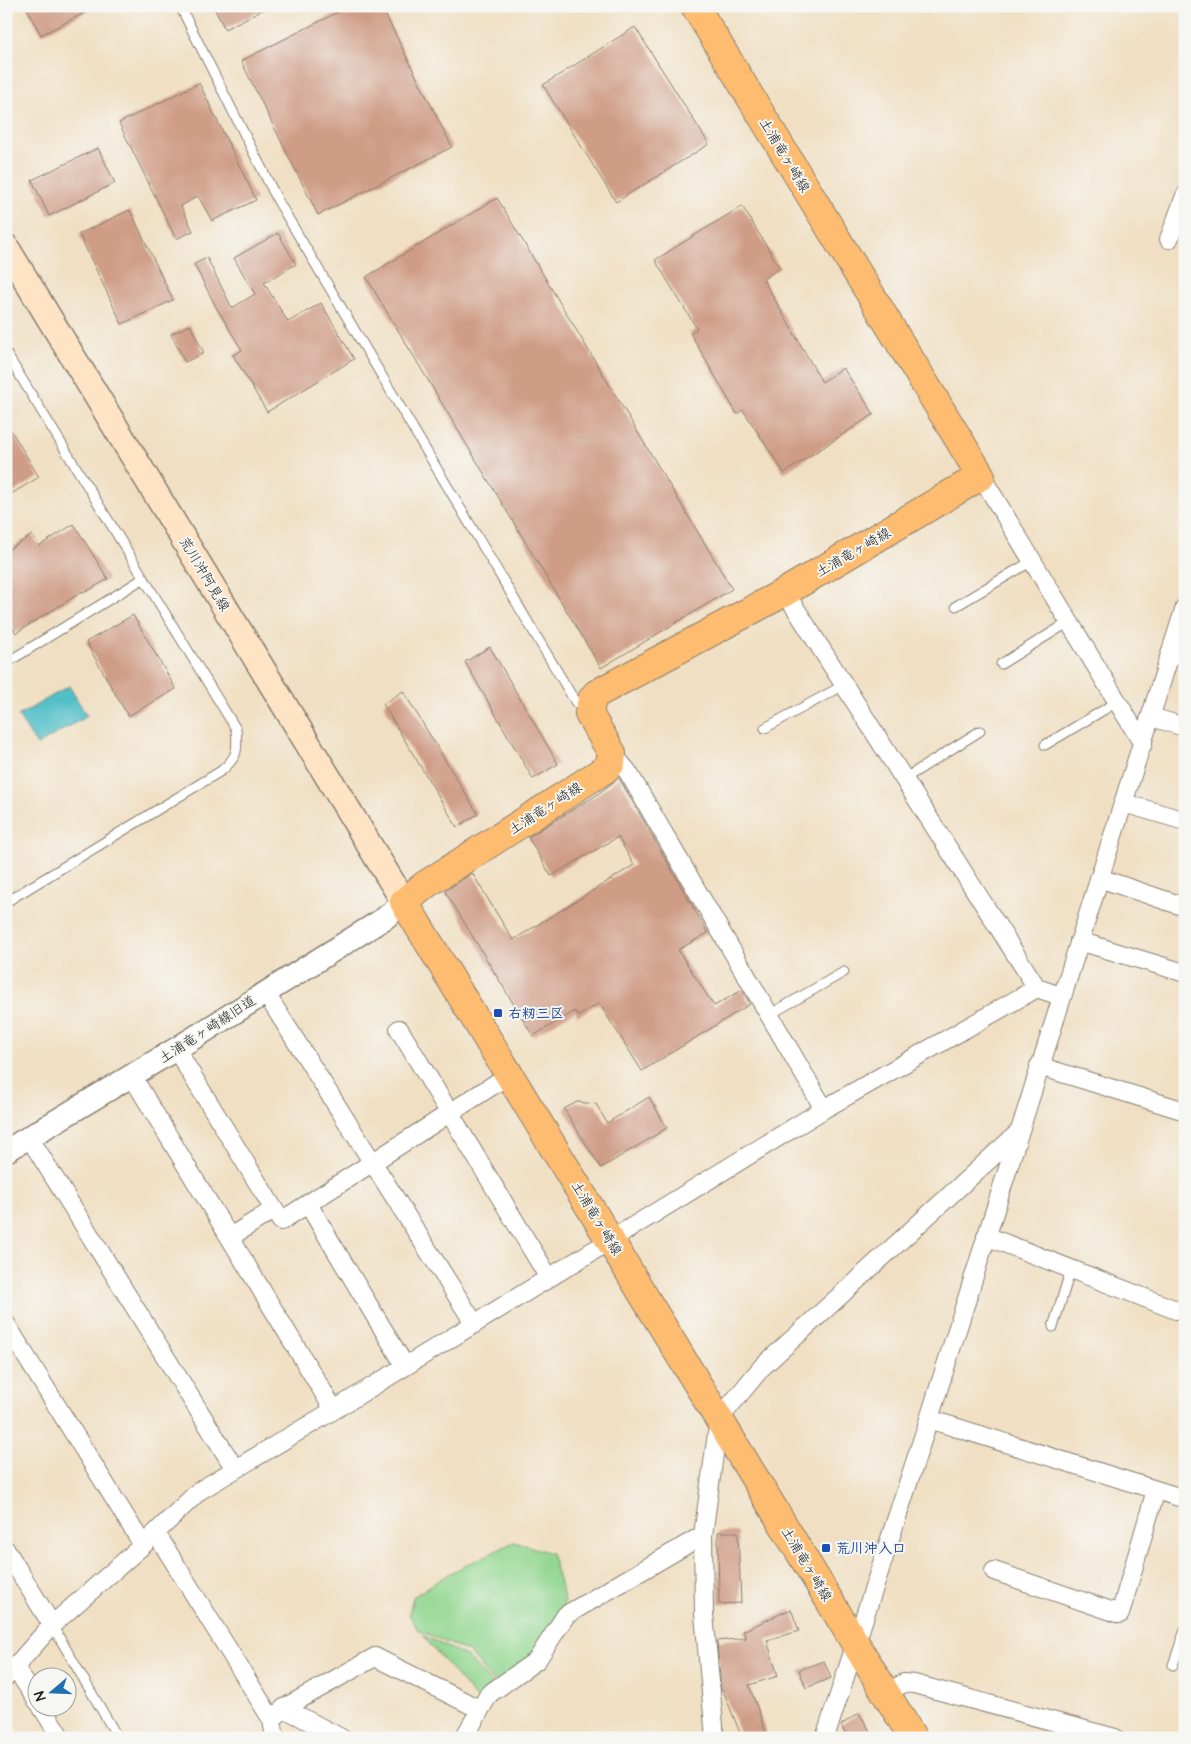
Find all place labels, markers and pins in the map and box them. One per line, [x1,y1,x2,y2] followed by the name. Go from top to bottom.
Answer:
[508,1004,564,1024] place label: 右籾三区
[492,1007,504,1019] marker: 右籾三区
[836,1539,906,1559] place label: 荒川沖入口
[820,1542,832,1554] marker: 荒川沖入口

